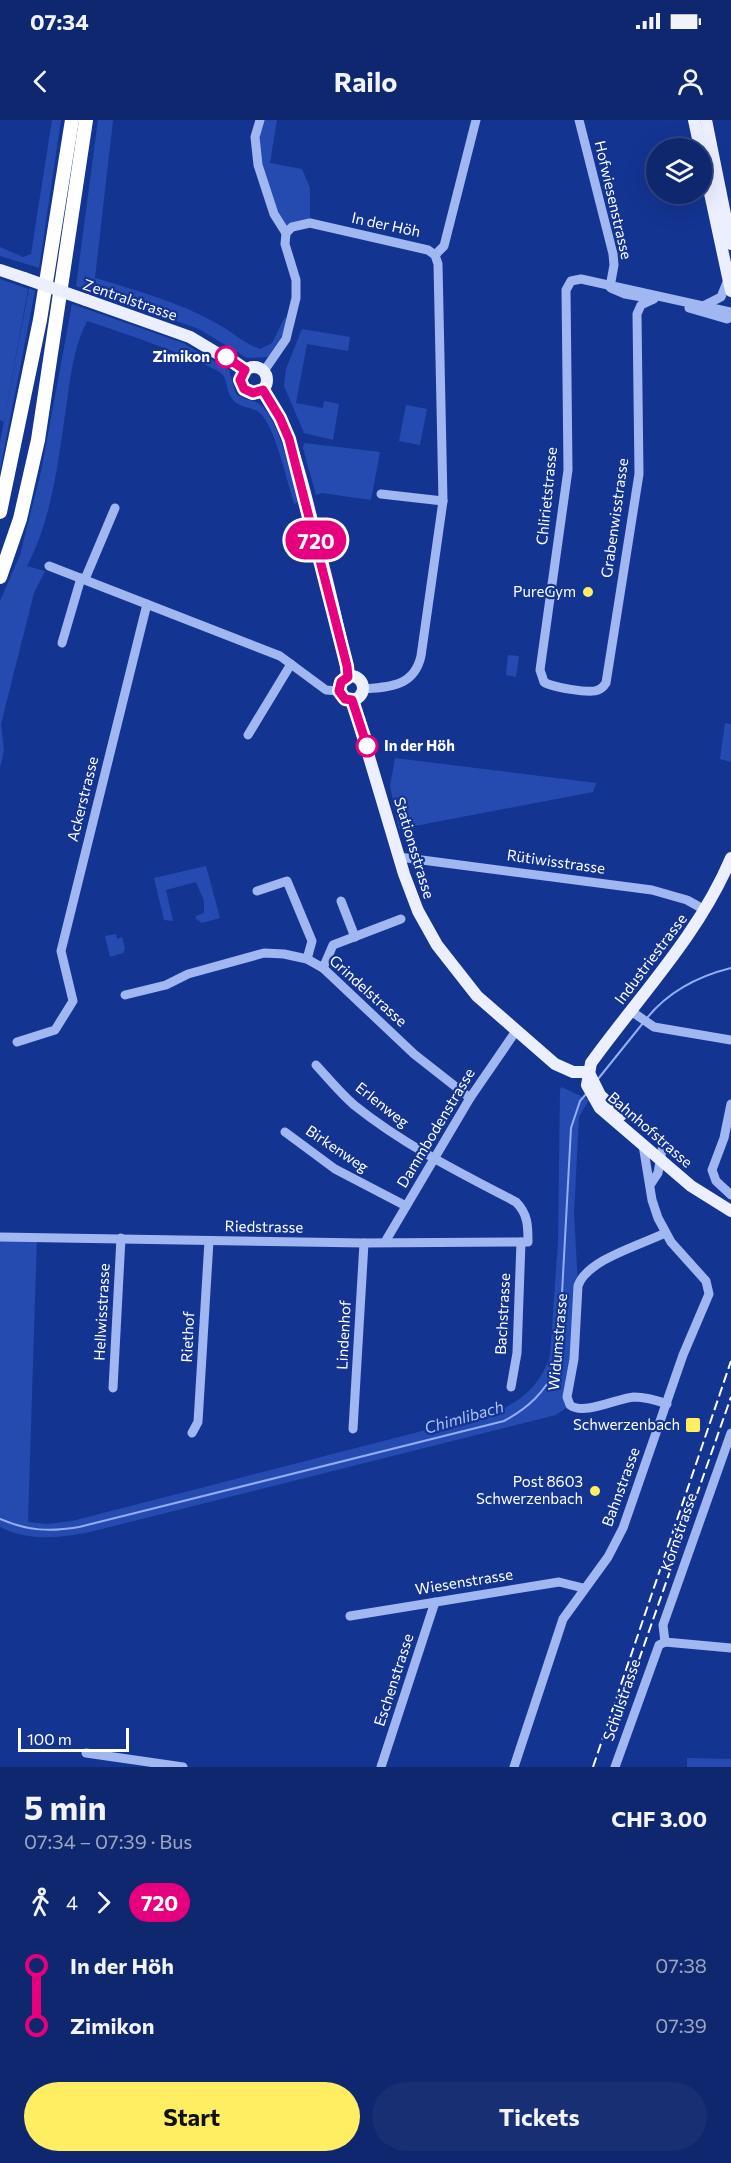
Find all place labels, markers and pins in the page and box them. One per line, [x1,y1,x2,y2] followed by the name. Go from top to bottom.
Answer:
[215,346,237,368] marker: Zimikon
[152,347,210,365] place label: Zimikon
[513,582,576,600] place label: PureGym
[581,585,595,599] marker: PureGym
[356,735,378,757] marker: In der Höh
[384,736,455,754] place label: In der Höh
[573,1415,680,1433] place label: Schwerzenbach
[684,1416,702,1434] marker: Schwerzenbach
[476,1472,583,1507] place label: Post 8603 Schwerzenbach
[588,1484,602,1498] marker: Post 8603 Schwerzenbach

